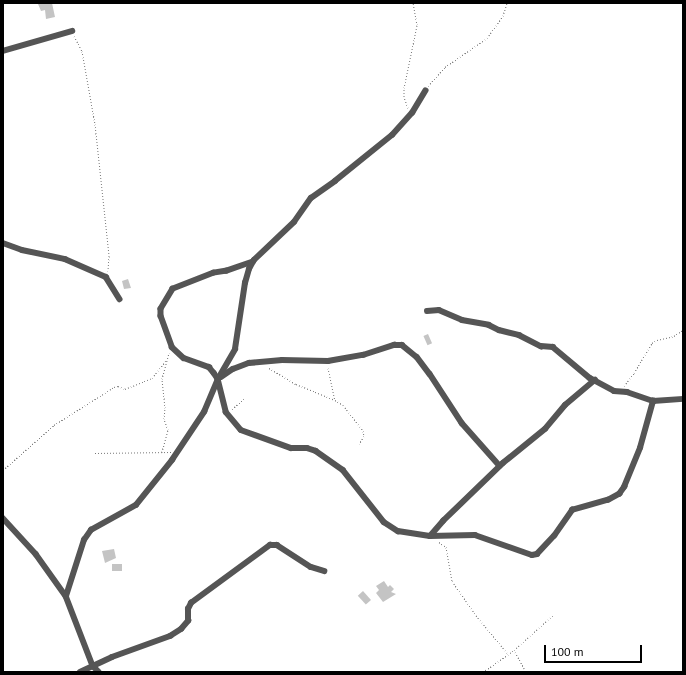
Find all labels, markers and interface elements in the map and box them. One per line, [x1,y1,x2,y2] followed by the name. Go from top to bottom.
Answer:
[546,637,644,663] scale bar
[551,644,584,659] text: 100 m

